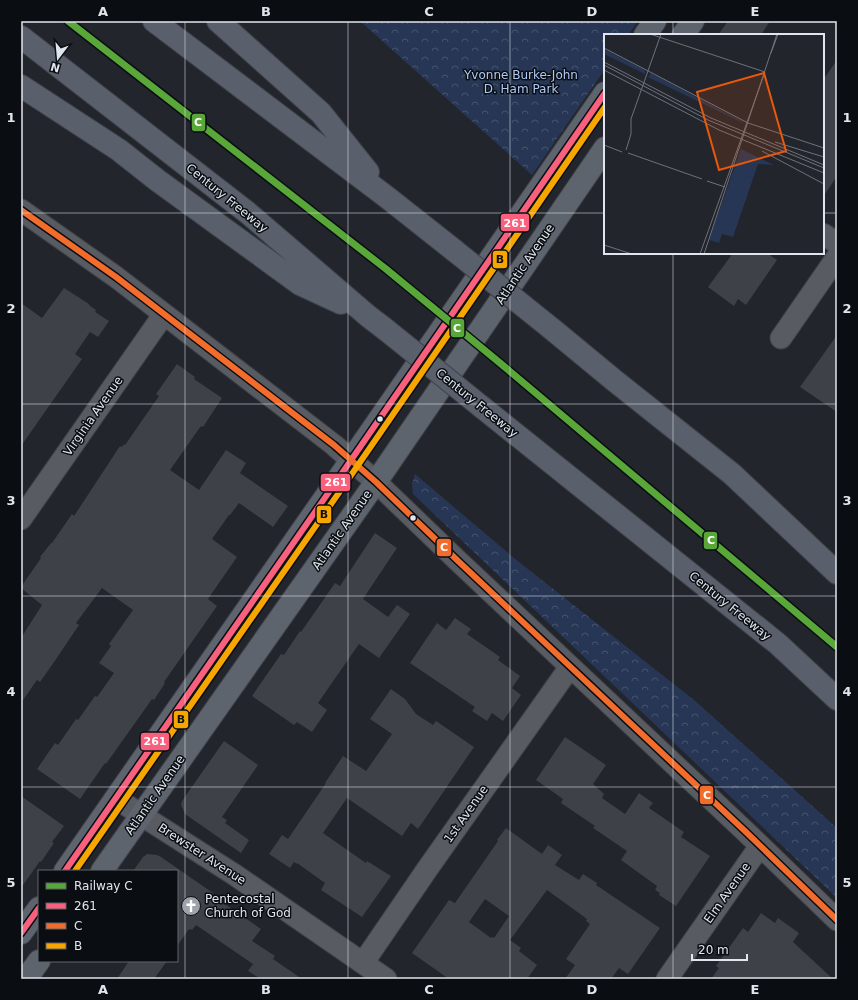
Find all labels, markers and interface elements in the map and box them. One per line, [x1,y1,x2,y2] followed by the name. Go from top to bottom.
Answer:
[98,4,108,19] text: A
[261,4,271,19] text: B
[424,4,434,19] text: C
[587,4,598,19] text: D
[751,4,759,19] text: E
[604,34,824,254] inset map
[38,38,78,78] north arrow
[49,60,62,75] text: N
[463,68,578,96] park label: Yvonne Burke-John D. Ham Park
[6,110,16,125] text: 1
[842,110,852,125] text: 1
[191,113,206,132] line badge: C
[194,116,202,129] text: C
[183,161,271,235] street label: Century Freeway
[500,213,530,232] line badge: 261
[504,217,526,230] text: 261
[493,221,557,307] street label: Atlantic Avenue
[492,250,508,269] line badge: B
[496,253,504,266] text: B
[6,301,16,316] text: 2
[842,301,852,316] text: 2
[450,318,465,338] line badge: C
[453,322,461,335] text: C
[433,366,521,440] street label: Century Freeway
[60,374,126,458] street label: Virginia Avenue
[375,414,385,424] unlabelled marker
[320,473,351,492] line badge: 261
[325,476,347,489] text: 261
[309,487,375,573] street label: Atlantic Avenue
[6,493,16,508] text: 3
[842,493,852,508] text: 3
[316,505,332,524] line badge: B
[320,508,328,521] text: B
[408,513,418,523] unlabelled marker
[703,531,718,550] line badge: C
[707,534,715,547] text: C
[436,538,452,557] line badge: C
[440,541,448,554] text: C
[686,569,774,643] street label: Century Freeway
[6,684,16,699] text: 4
[842,684,852,699] text: 4
[173,710,189,729] line badge: B
[177,713,185,726] text: B
[140,732,170,751] line badge: 261
[144,735,166,748] text: 261
[122,752,188,838] street label: Atlantic Avenue
[441,783,491,845] street label: 1st Avenue
[699,785,714,805] line badge: C
[703,789,711,802] text: C
[156,820,248,888] street label: Brewster Avenue
[701,860,753,926] street label: Elm Avenue
[38,870,178,962] legend
[6,875,16,890] text: 5
[842,875,852,890] text: 5
[74,879,133,893] text: Railway C
[205,892,291,920] place label: Pentecostal Church of God
[180,895,202,917] church icon: Pentecostal Church of God
[74,899,97,913] text: 261
[74,919,82,933] text: C
[692,936,747,962] scale bar
[74,939,82,953] text: B
[698,943,729,957] text: 20 m
[98,982,108,997] text: A
[261,982,271,997] text: B
[424,982,434,997] text: C
[587,982,598,997] text: D
[751,982,759,997] text: E

